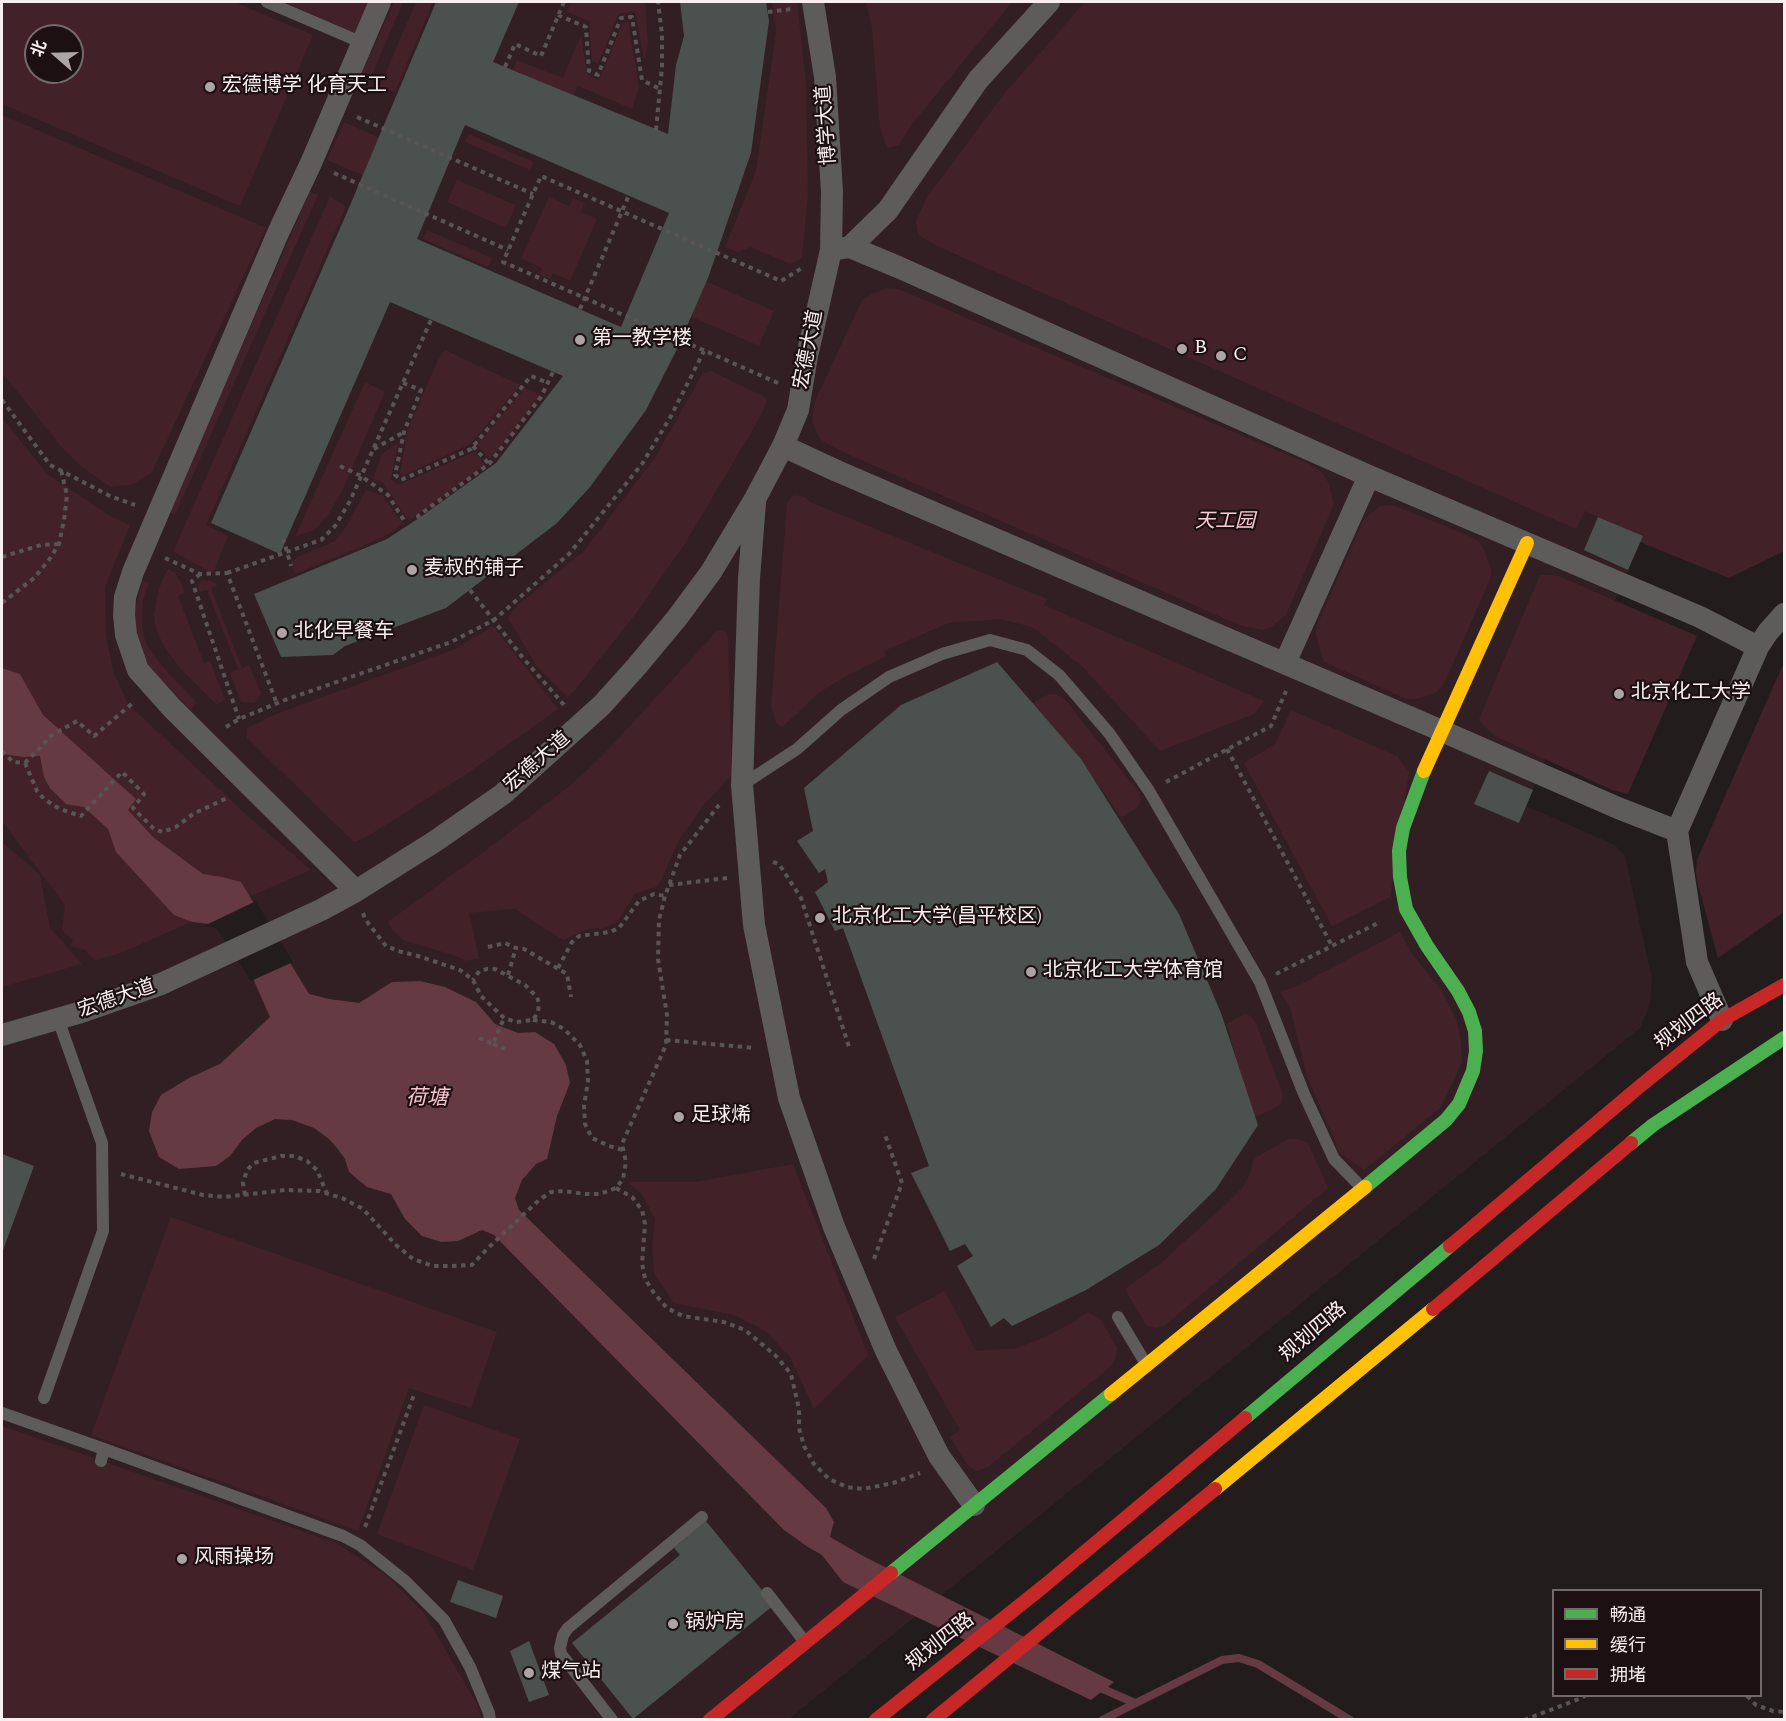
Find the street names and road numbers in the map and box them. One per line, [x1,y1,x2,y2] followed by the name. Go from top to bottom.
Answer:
[813,84,843,166] street label: 博学大道
[791,308,829,392] street label: 宏德大道
[500,728,576,798] street label: 宏德大道
[75,976,159,1024] street label: 宏德大道
[1651,989,1729,1057] street label: 规划四路
[1276,1298,1352,1368] street label: 规划四路
[902,1609,980,1677] street label: 规划四路

